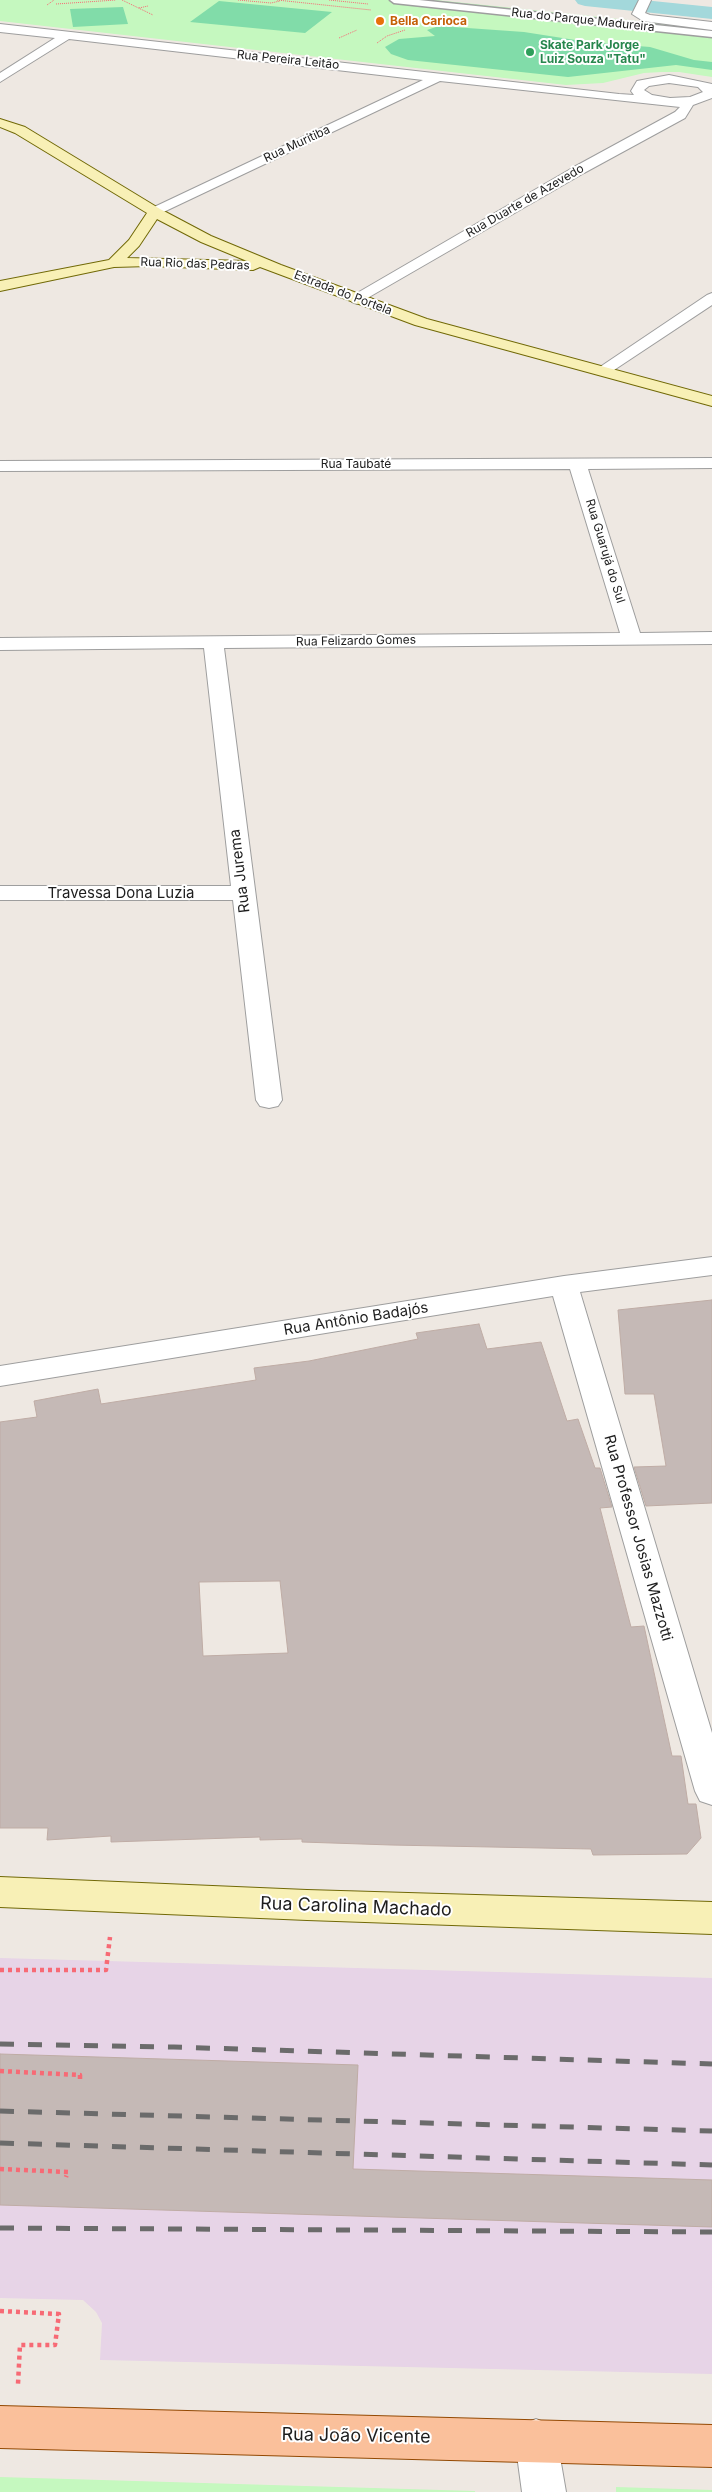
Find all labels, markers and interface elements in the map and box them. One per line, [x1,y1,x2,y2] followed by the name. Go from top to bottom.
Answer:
[511,5,655,35] street label: Rua do Parque Madureira
[390,14,467,28] place label: Bella Carioca
[374,15,386,27] marker: Bella Carioca
[540,38,646,66] place label: Skate Park Jorge Luiz Souza "Tatu"
[524,46,536,58] marker: Skate Park Jorge Luiz Souza "Tatu"
[236,47,340,73] street label: Rua Pereira Leitão
[262,122,332,166] street label: Rua Muritiba
[464,161,586,241] street label: Rua Duarte de Azevedo
[140,255,250,273] street label: Rua Rio das Pedras
[292,268,394,318] street label: Estrada do Portela
[321,457,391,471] street label: Rua Taubaté
[582,497,628,605] street label: Rua Guarujá do Sul
[296,633,416,649] street label: Rua Felizardo Gomes
[226,828,254,914] street label: Rua Jurema
[47,884,195,902] street label: Travessa Dona Luzia
[282,1299,430,1339] street label: Rua Antônio Badajós
[600,1433,676,1643] street label: Rua Professor Josias Mazzotti
[260,1893,452,1921] street label: Rua Carolina Machado
[281,2424,431,2448] street label: Rua João Vicente

